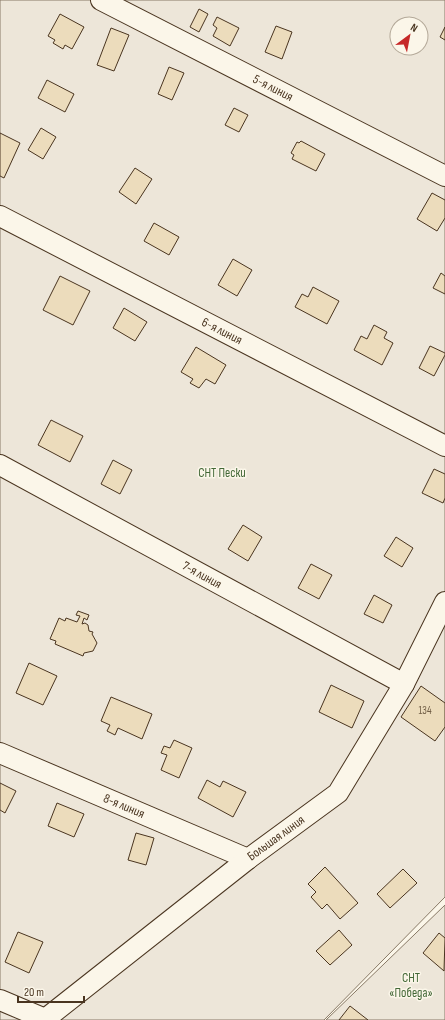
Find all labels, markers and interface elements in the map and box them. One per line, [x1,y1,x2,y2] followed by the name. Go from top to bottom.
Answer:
[389,16,429,56] north arrow
[408,21,420,35] text: N
[250,71,296,105] street label: 5-я линия
[199,314,245,348] street label: 6-я линия
[198,465,246,481] park label: СНТ Пески
[180,558,224,592] street label: 7-я линия
[418,704,432,717] house number: 134
[101,790,147,822] street label: 8-я линия
[244,812,308,864] street label: Большая линия
[389,970,433,1001] park label: СНТ «Победа»
[18,978,84,1004] scale bar
[24,985,44,1000] text: 20 m

